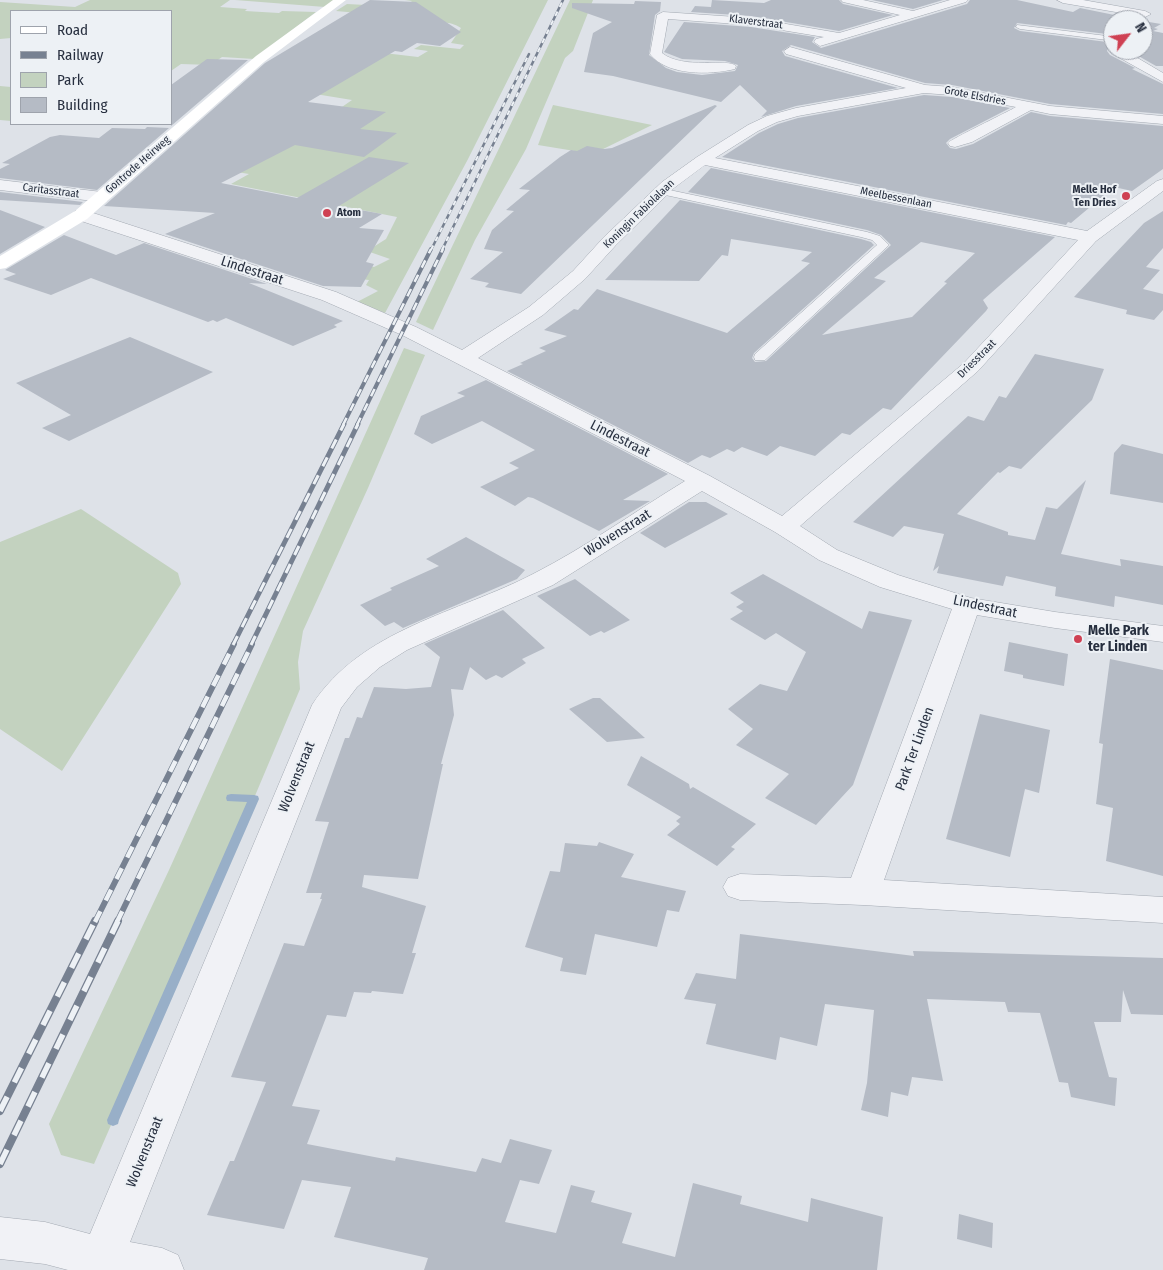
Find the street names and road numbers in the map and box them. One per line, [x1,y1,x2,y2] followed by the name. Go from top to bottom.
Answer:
[728,12,784,32] street label: Klaverstraat
[943,84,1007,108] street label: Grote Elsdries
[103,133,173,197] street label: Gontrode Heirweg
[601,177,677,251] street label: Koningin Fabiolalaan
[22,181,80,201] street label: Caritasstraat
[859,185,933,211] street label: Meelbessenlaan
[219,253,285,289] street label: Lindestraat
[955,337,999,381] street label: Driesstraat
[587,417,653,461] street label: Lindestraat
[582,506,654,560] street label: Wolvenstraat
[952,592,1018,622] street label: Lindestraat
[892,705,938,793] street label: Park Ter Linden
[275,739,319,815] street label: Wolvenstraat
[123,1114,167,1190] street label: Wolvenstraat

